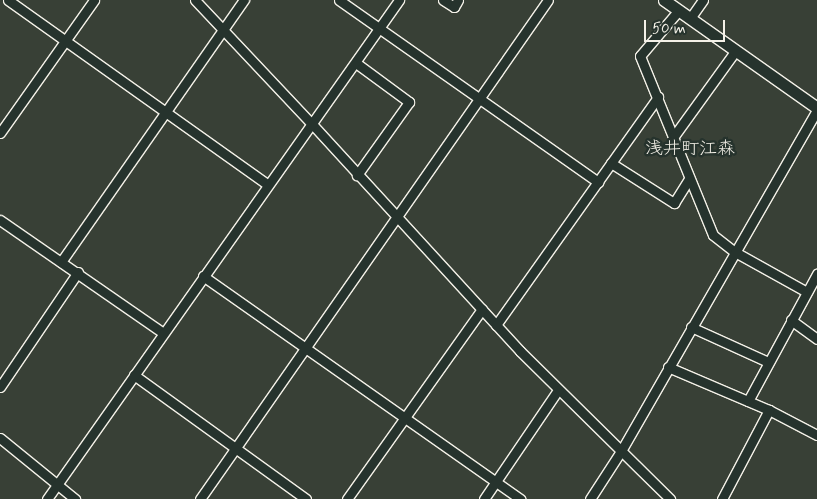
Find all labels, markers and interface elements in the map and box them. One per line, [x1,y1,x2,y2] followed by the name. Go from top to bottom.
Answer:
[647,10,728,42] scale bar
[652,19,686,39] text: 50 m
[645,138,735,160] district label: 浅井町江森

